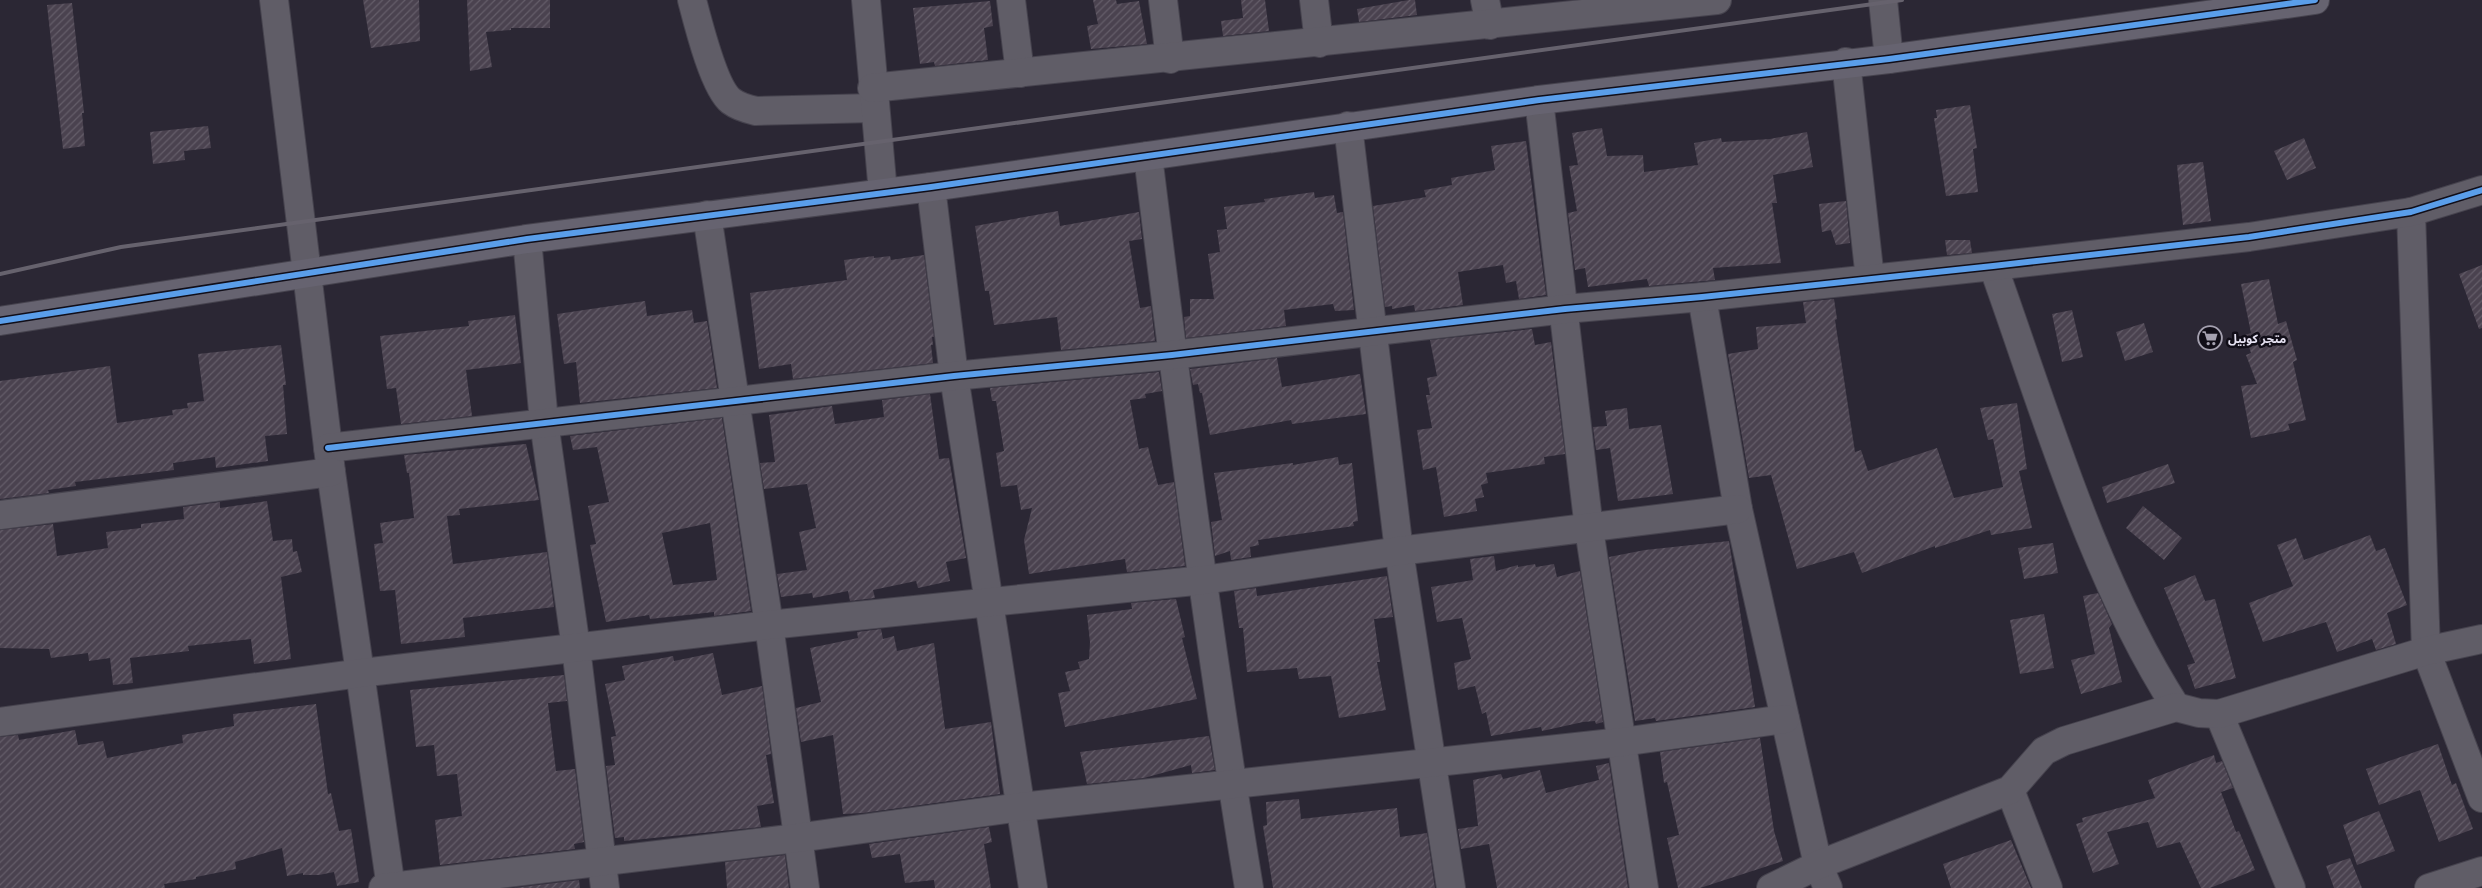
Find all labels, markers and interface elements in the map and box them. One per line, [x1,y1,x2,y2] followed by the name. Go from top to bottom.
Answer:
[2197,325,2223,351] supermarket icon: متجر كوبيل
[2228,330,2286,347] place label: متجر كوبيل

